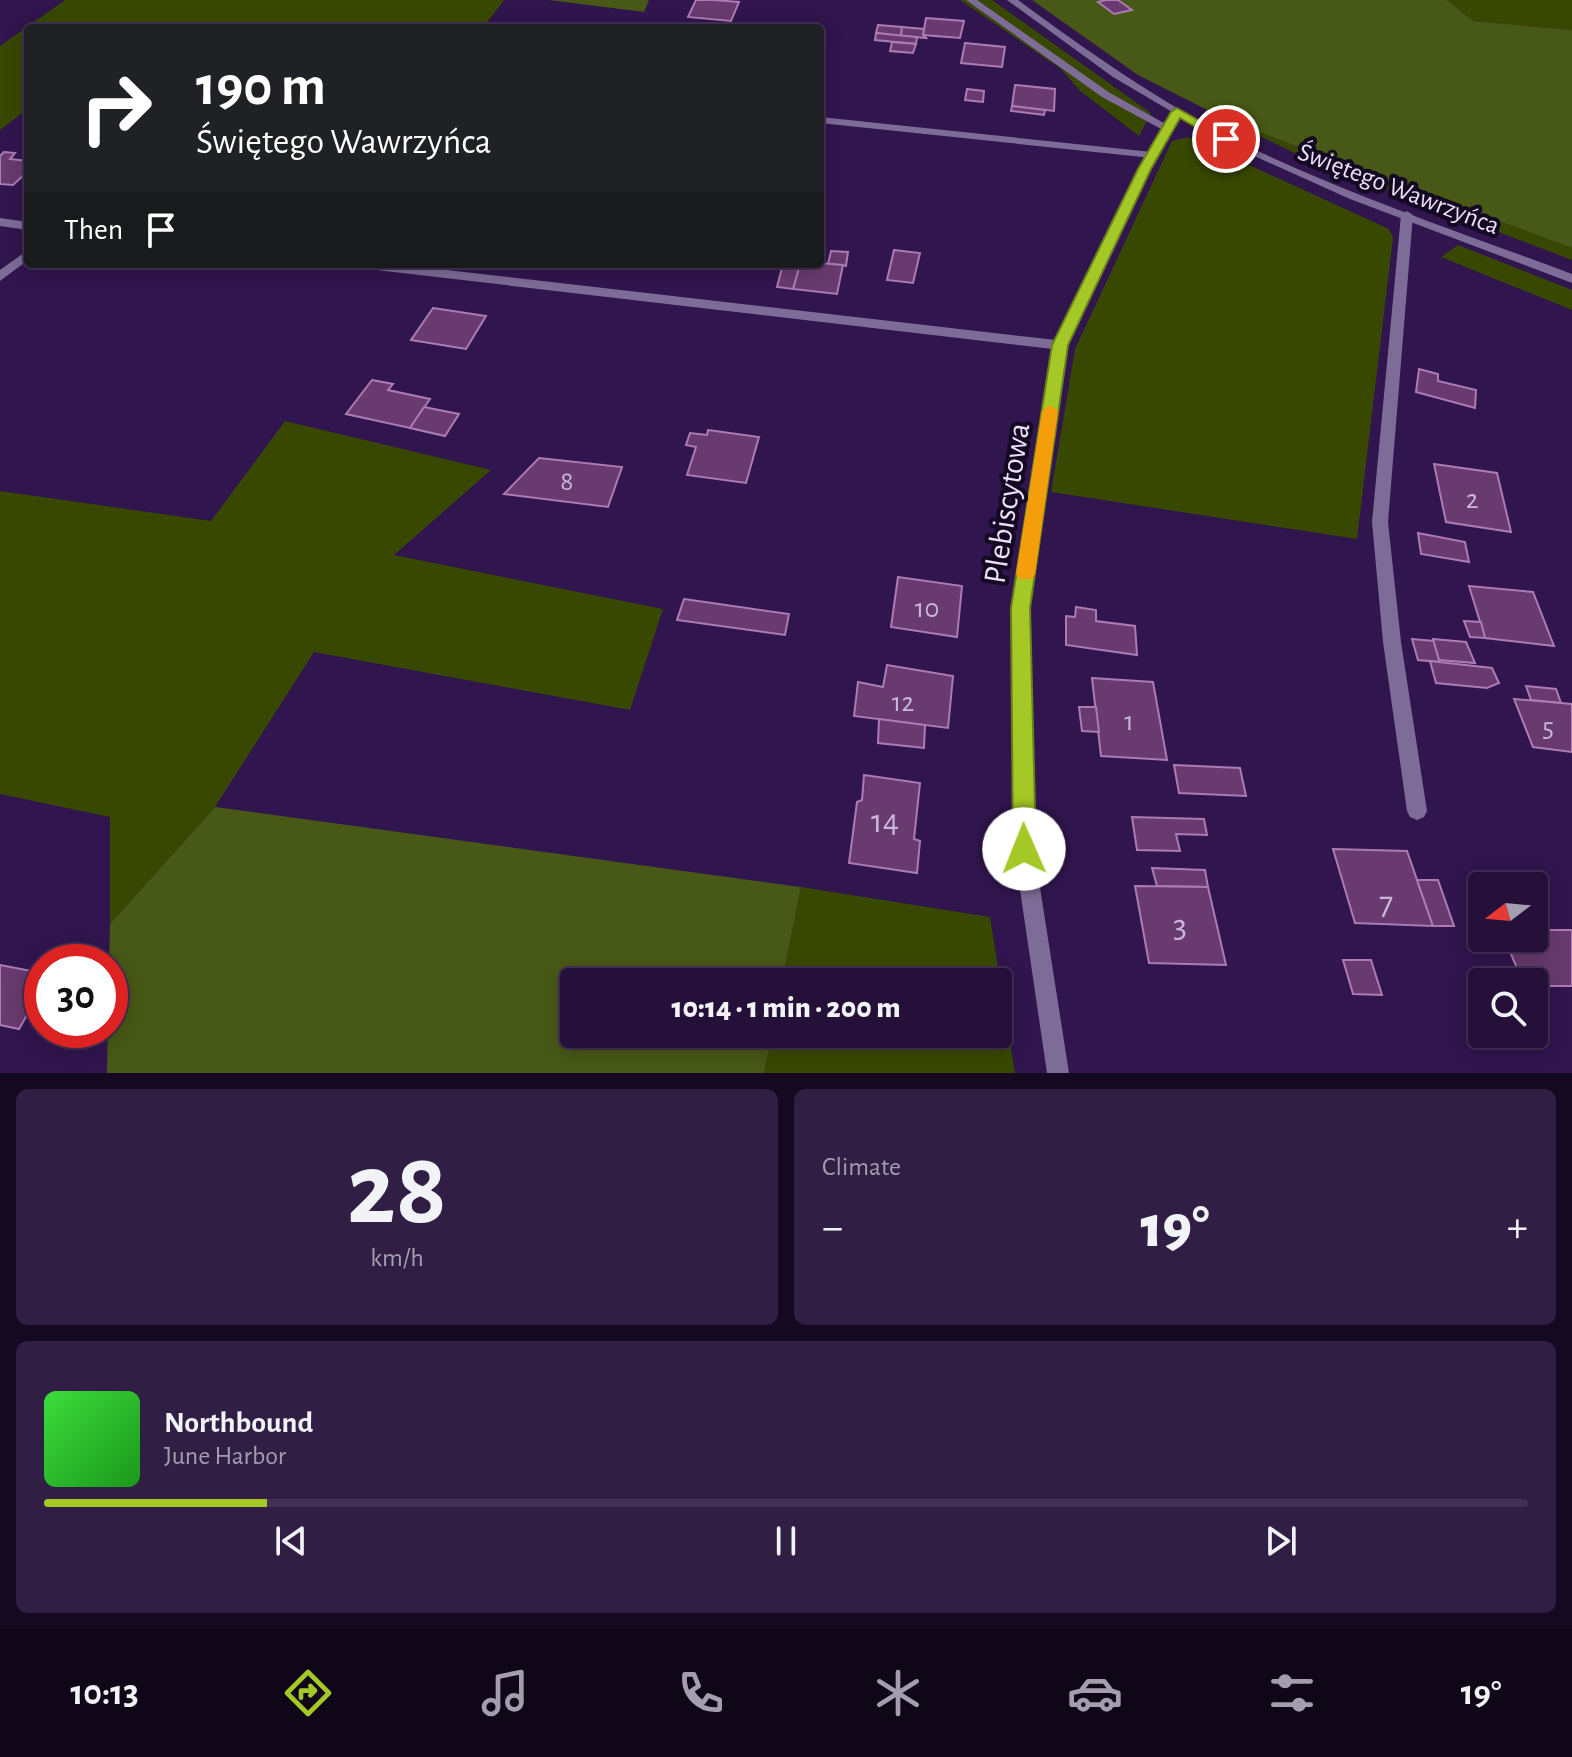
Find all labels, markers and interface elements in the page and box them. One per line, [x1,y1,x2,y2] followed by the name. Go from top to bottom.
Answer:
[64,56,168,160] icon: right
[196,59,326,115] text: 190 m
[1192,105,1260,173] pin
[1204,117,1248,161] icon: arrive
[196,124,491,160] text: Świętego Wawrzyńca
[1294,136,1504,239] street label: Świętego Wawrzyńca
[139,208,183,252] icon: arrive
[64,215,123,245] text: Then
[978,421,1035,586] street label: Plebiscytowa
[560,468,574,496] house number: 8
[1466,486,1478,514] house number: 2
[915,595,939,623] house number: 10
[892,689,914,717] house number: 12
[1124,708,1134,736] house number: 1
[1542,714,1554,742] house number: 5
[871,805,899,839] house number: 14
[982,807,1066,891] position arrow
[1468,872,1548,952] north arrow
[1468,872,1548,1048] map controls
[1379,887,1393,921] house number: 7
[1173,910,1187,944] house number: 3
[24,944,128,1048] speed limit sign: 30
[1468,968,1548,1048] button: search
[672,993,900,1023] text: 10:14 · 1 min · 200 m
[347,1139,447,1243] text: 28
[822,1154,901,1180] text: Climate
[1141,1198,1209,1258] text: 19°
[822,1206,843,1250] text: −
[1507,1206,1528,1250] text: +
[370,1245,424,1271] text: km/h
[164,1408,313,1438] text: Northbound
[164,1443,286,1469] text: June Harbor
[269,1519,313,1563] icon: previous
[764,1519,808,1563] icon: pause
[1259,1519,1303,1563] icon: next
[280,1665,336,1721] icon: directions
[477,1665,533,1721] icon: music
[673,1665,729,1721] icon: phone
[870,1665,926,1721] icon: climate
[1067,1665,1123,1721] icon: car
[1264,1665,1320,1721] icon: filters
[70,1675,139,1711] text: 10:13
[1461,1675,1502,1711] text: 19°

